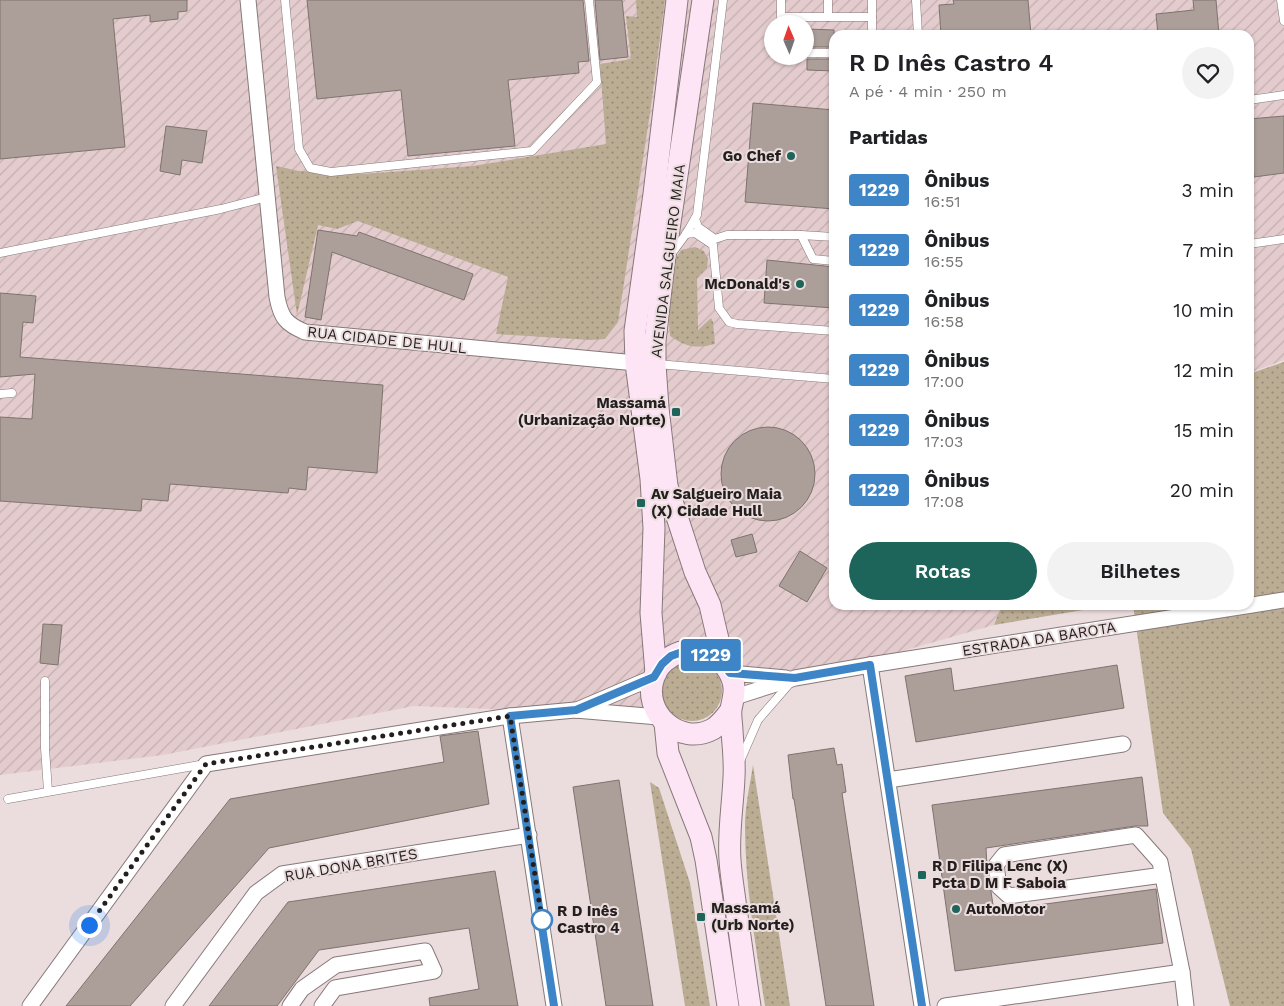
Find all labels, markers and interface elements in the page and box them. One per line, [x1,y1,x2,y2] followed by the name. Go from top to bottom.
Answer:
[764,15,814,65] north arrow
[764,15,814,65] map controls
[1182,47,1234,99] button: heart
[849,49,1053,77] text: R D Inês Castro 4
[849,82,1007,101] text: A pé · 4 min · 250 m
[849,126,928,149] text: Partidas
[722,147,782,165] place label: Go Chef
[785,150,797,162] marker: Go Chef
[647,163,689,359] street label: AVENIDA SALGUEIRO MAIA
[924,169,989,192] text: Ônibus
[859,179,899,200] text: 1229
[1182,179,1234,202] text: 3 min
[924,192,961,211] text: 16:51
[924,229,989,252] text: Ônibus
[859,239,899,260] text: 1229
[1183,239,1234,262] text: 7 min
[924,252,964,271] text: 16:55
[704,275,790,293] place label: McDonald's
[794,278,806,290] marker: McDonald's
[924,289,989,312] text: Ônibus
[859,299,899,320] text: 1229
[1173,299,1234,322] text: 10 min
[924,312,964,331] text: 16:58
[306,323,468,357] street label: RUA CIDADE DE HULL
[924,349,989,372] text: Ônibus
[859,359,899,380] text: 1229
[1174,359,1234,382] text: 12 min
[924,372,964,391] text: 17:00
[518,394,666,429] place label: Massamá (Urbanização Norte)
[670,406,682,418] marker: Massamá (Urbanização Norte)
[924,409,989,432] text: Ônibus
[859,419,899,440] text: 1229
[1174,419,1234,442] text: 15 min
[924,432,963,451] text: 17:03
[924,469,989,492] text: Ônibus
[859,479,899,500] text: 1229
[1170,479,1234,502] text: 20 min
[651,485,782,520] place label: Av Salgueiro Maia (X) Cidade Hull
[924,492,964,511] text: 17:08
[635,497,647,509] marker: Av Salgueiro Maia (X) Cidade Hull
[849,542,1037,600] button: Rotas
[1047,542,1234,600] button: Bilhetes
[961,618,1117,660] street label: ESTRADA DA BAROTA
[676,639,746,671] line badge: 1229
[691,644,731,665] text: 1229
[283,844,419,886] street label: RUA DONA BRITES
[932,857,1068,892] place label: R D Filipa Lenc (X) Pcta D M F Saboia
[916,869,928,881] marker: R D Filipa Lenc (X) Pcta D M F Saboia
[711,899,795,934] place label: Massamá (Urb Norte)
[966,900,1046,918] place label: AutoMotor
[557,902,620,937] place label: R D Inês Castro 4
[950,903,962,915] marker: AutoMotor
[531,909,553,931] marker: R D Inês Castro 4
[695,911,707,923] marker: Massamá (Urb Norte)
[77,913,102,938] your location

